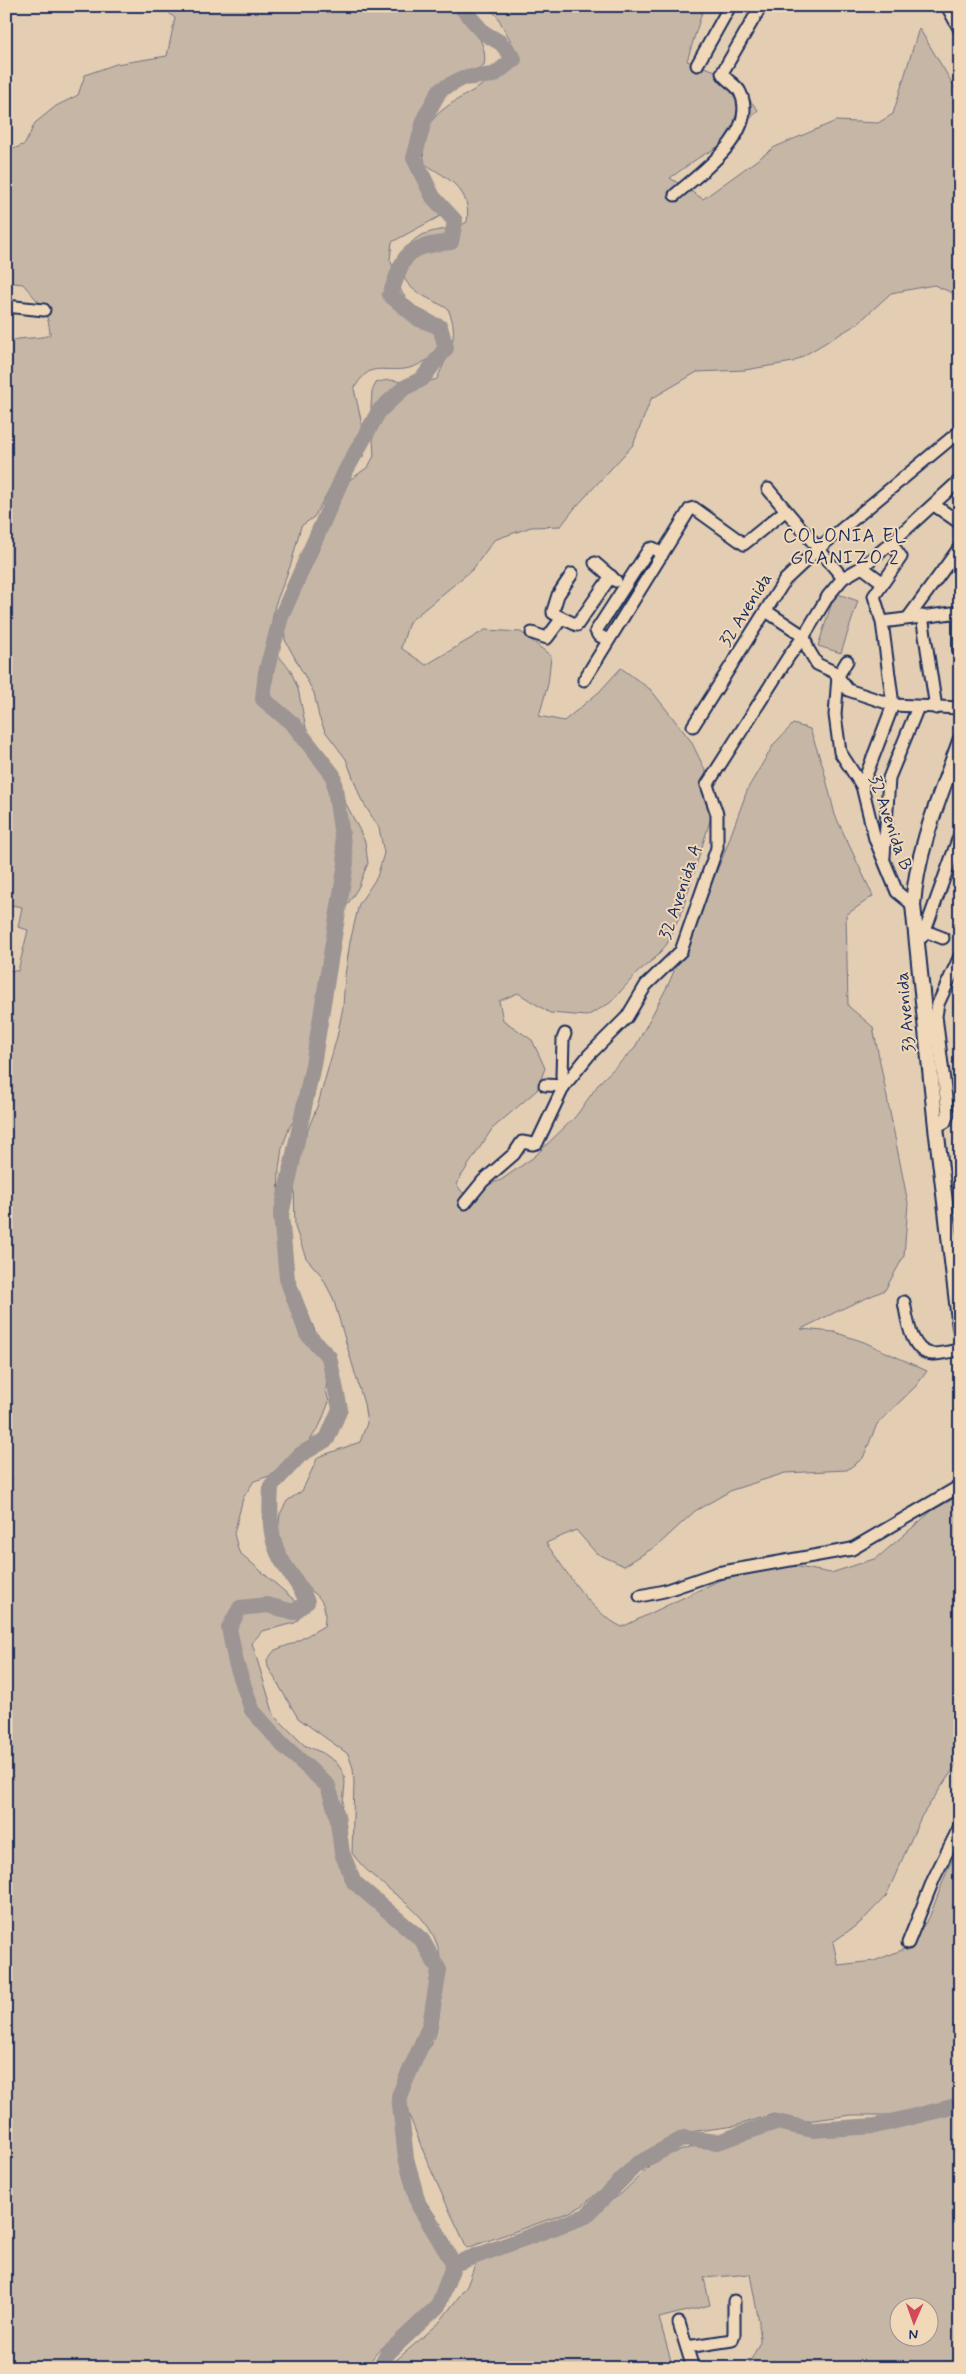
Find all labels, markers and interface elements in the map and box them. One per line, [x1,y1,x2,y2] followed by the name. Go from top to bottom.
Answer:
[783,524,907,571] district label: COLONIA EL GRANIZO 2
[714,568,778,652] street label: 32 Avenida
[863,772,917,874] street label: 32 Avenida B
[654,841,708,943] street label: 32 Avenida A
[891,971,921,1053] street label: 33 Avenida
[888,2296,938,2346] north arrow
[909,2325,919,2343] text: N

